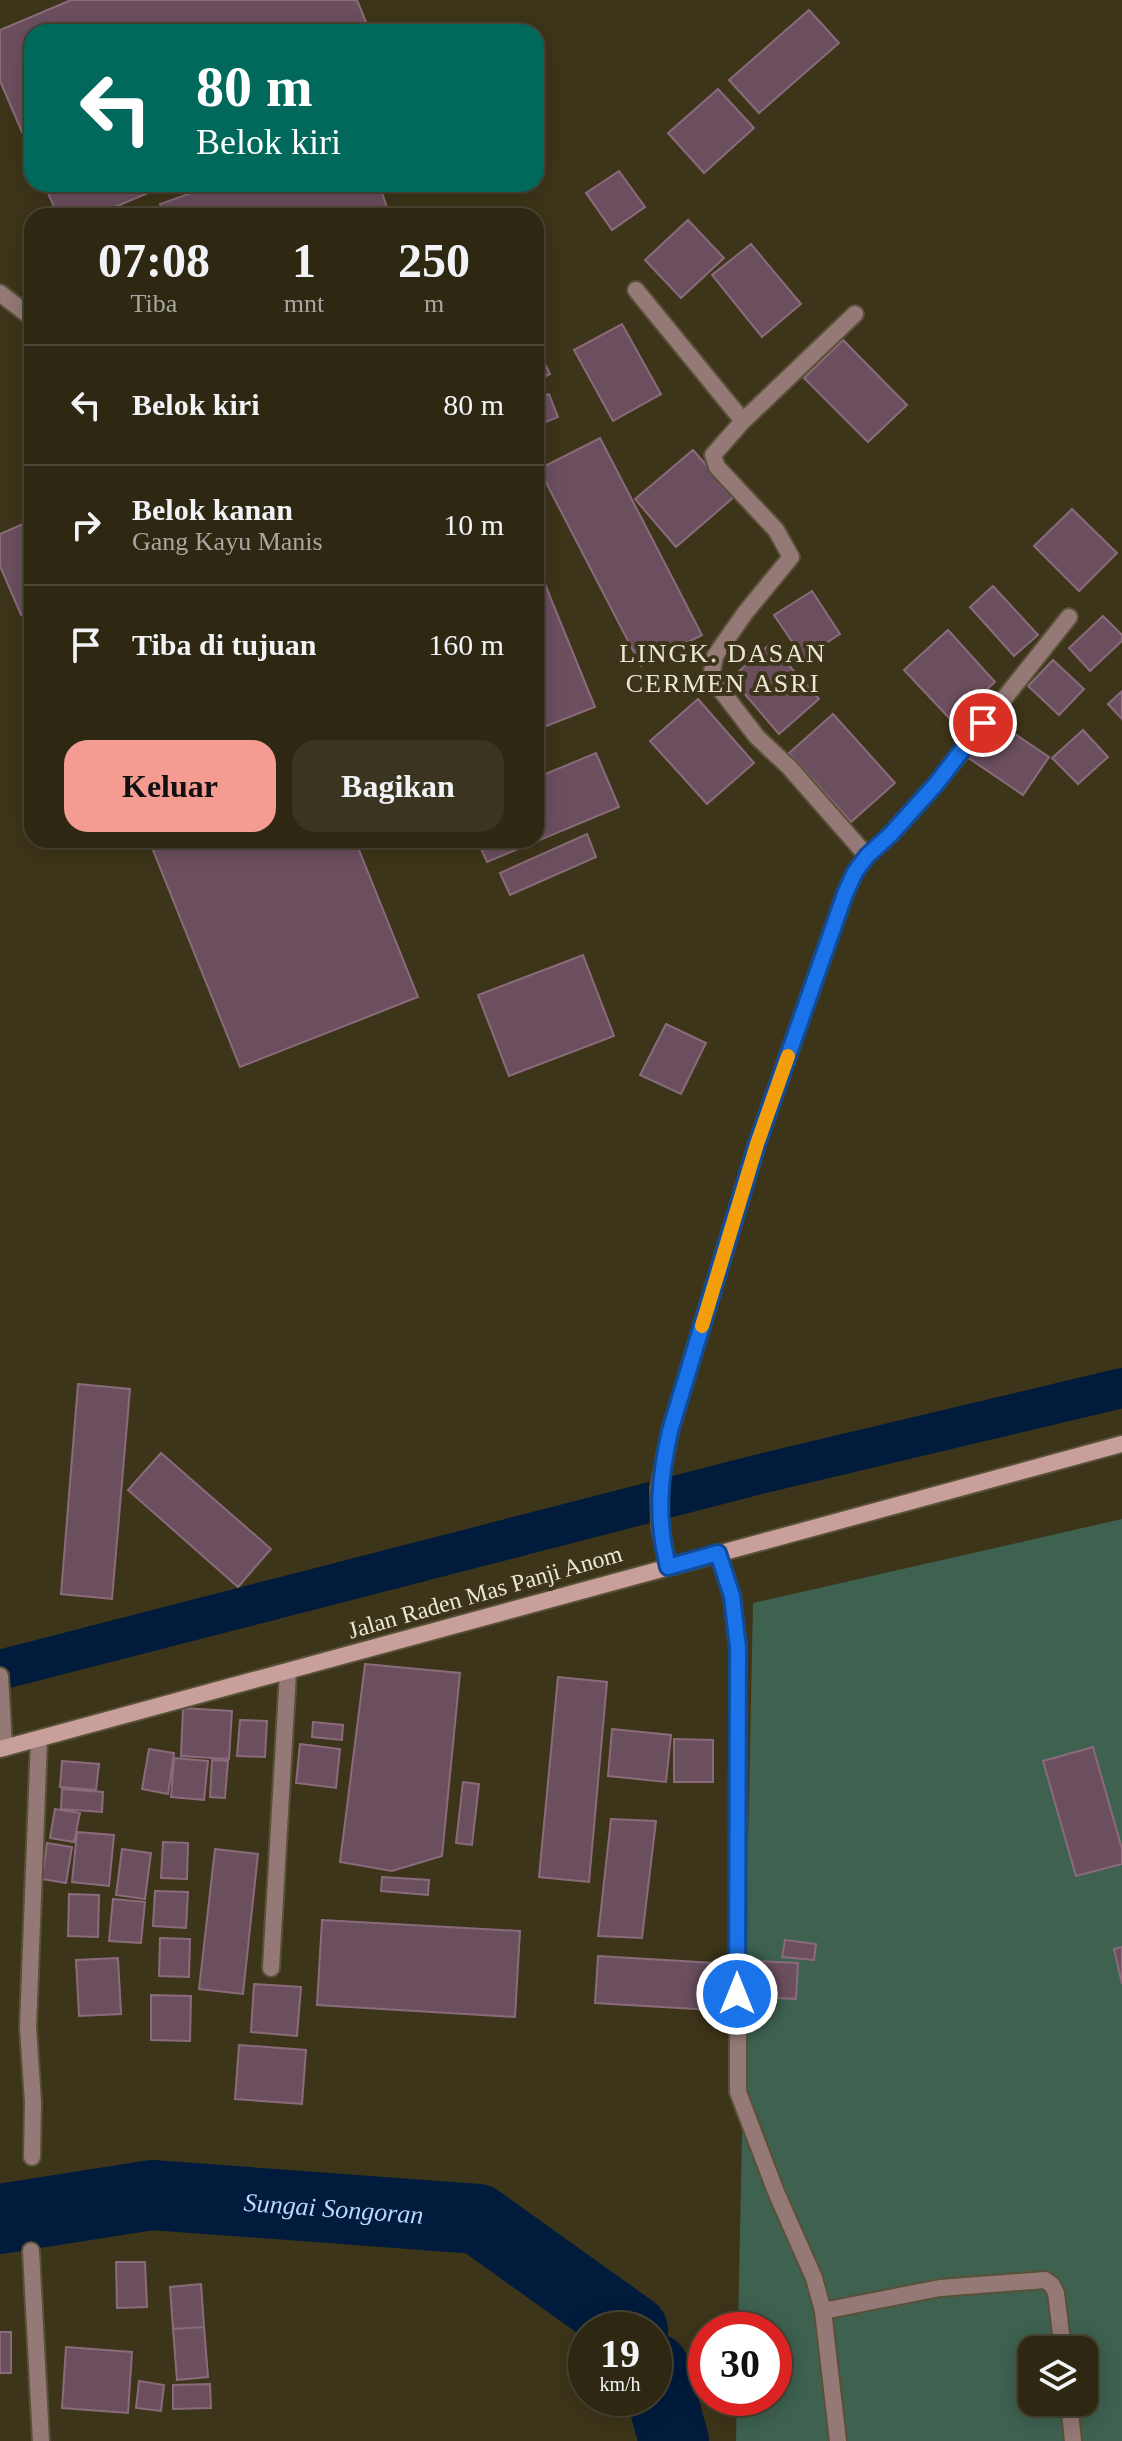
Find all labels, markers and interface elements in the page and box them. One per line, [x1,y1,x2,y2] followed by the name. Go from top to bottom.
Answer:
[64,56,168,160] icon: left
[196,56,313,118] text: 80 m
[196,122,341,162] text: Belok kiri
[98,234,210,287] text: 07:08
[292,234,316,287] text: 1
[398,234,470,287] text: 250
[131,289,177,318] text: Tiba
[284,289,324,318] text: mnt
[424,289,444,318] text: m
[64,383,108,427] icon: left
[132,388,260,421] text: Belok kiri
[443,388,504,421] text: 80 m
[132,493,293,526] text: Belok kanan
[64,503,108,547] icon: right
[443,508,504,541] text: 10 m
[132,527,323,556] text: Gang Kayu Manis
[64,623,108,667] icon: arrive
[132,628,317,661] text: Tiba di tujuan
[428,628,504,661] text: 160 m
[619,639,827,698] district label: LINGK. DASAN CERMEN ASRI
[949,689,1017,757] pin
[961,701,1005,745] icon: arrive
[64,740,276,832] button: Keluar
[292,740,504,832] button: Bagikan
[345,1540,625,1644] street label: Jalan Raden Mas Panji Anom
[695,1952,779,2036] position arrow
[243,2188,424,2230] water label: Sungai Songoran
[688,2312,792,2416] speed limit sign: 30
[600,2331,640,2376] text: 19
[1018,2336,1098,2416] map controls
[1018,2336,1098,2416] button: layers
[599,2373,641,2395] text: km/h

